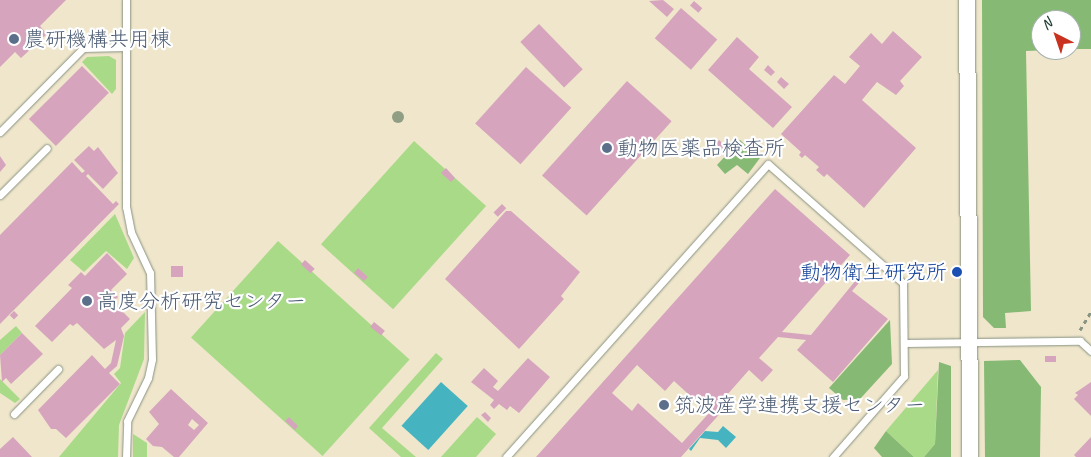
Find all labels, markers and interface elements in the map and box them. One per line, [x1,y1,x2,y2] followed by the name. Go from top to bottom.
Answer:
[1031,10,1081,60] north arrow
[1038,15,1055,33] text: N
[24,26,171,52] place label: 農研機構共用棟
[8,33,20,45] marker: 農研機構共用棟
[617,135,785,161] place label: 動物医薬品検査所
[601,142,613,154] marker: 動物医薬品検査所
[800,259,947,285] place label: 動物衛生研究所
[951,266,963,278] marker: 動物衛生研究所
[97,288,307,314] place label: 高度分析研究センター
[81,295,93,307] marker: 高度分析研究センター
[674,392,926,418] place label: 筑波産学連携支援センター
[658,399,670,411] marker: 筑波産学連携支援センター

